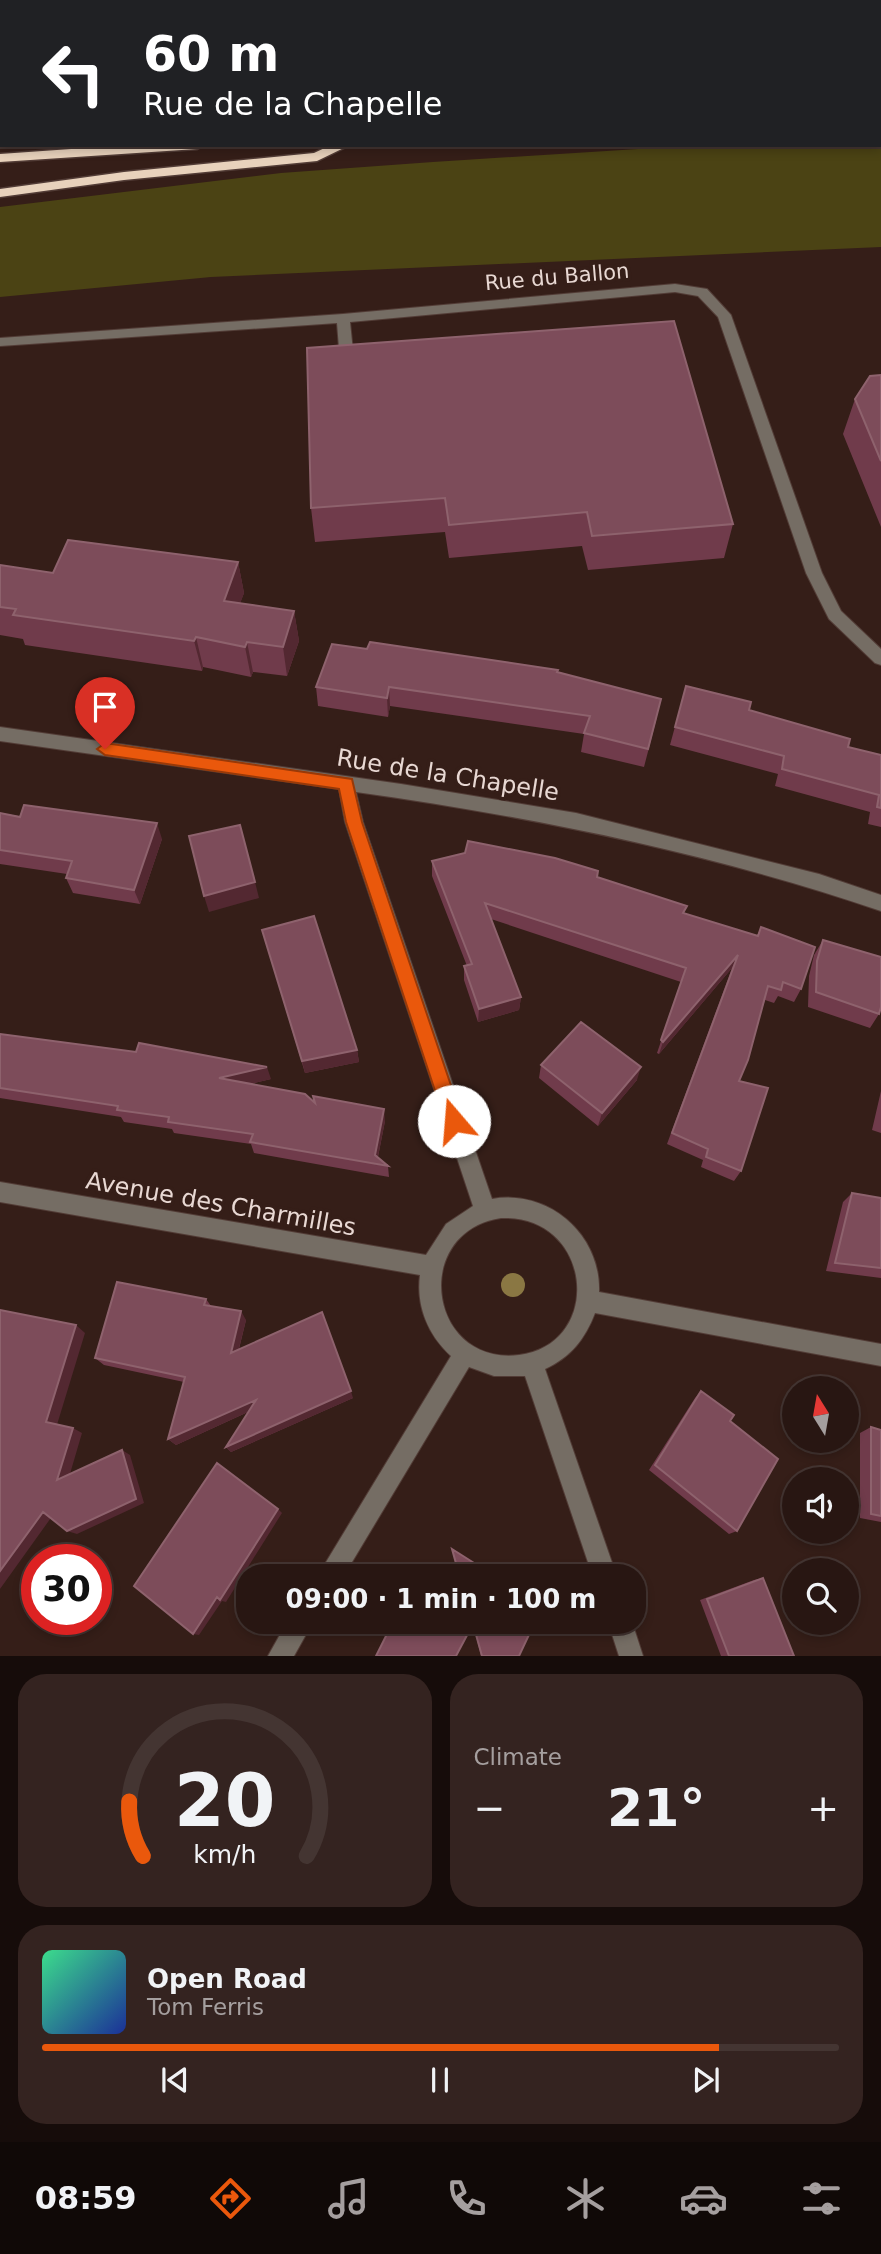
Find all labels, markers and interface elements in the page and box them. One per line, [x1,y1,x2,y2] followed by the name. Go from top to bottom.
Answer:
[143,26,279,83] text: 60 m
[28,28,119,119] icon: left
[143,85,442,123] text: Rue de la Chapelle
[484,259,630,295] street label: Rue du Ballon
[75,677,135,749] pin
[86,688,124,726] icon: arrive
[335,744,561,806] street label: Rue de la Chapelle
[417,1084,491,1158] position arrow
[84,1166,358,1242] street label: Avenue des Charmilles
[782,1376,859,1452] north arrow
[782,1376,859,1635] map controls
[782,1467,859,1544] button: sound
[21,1544,112,1635] speed limit sign: 30
[782,1558,859,1635] button: search
[286,1584,596,1614] text: 09:00 · 1 min · 100 m
[474,1744,562,1770] text: Climate
[174,1759,275,1844] text: 20
[607,1778,705,1838] text: 21°
[474,1786,505,1830] text: −
[807,1786,839,1830] text: +
[193,1840,256,1869] text: km/h
[147,1964,307,1994] text: Open Road
[147,1994,264,2020] text: Tom Ferris
[156,2061,194,2099] icon: previous
[421,2061,459,2099] icon: pause
[687,2061,725,2099] icon: next
[206,2174,255,2223] icon: directions
[324,2174,373,2223] icon: music
[442,2174,491,2223] icon: phone
[561,2174,610,2223] icon: climate
[679,2174,728,2223] icon: car
[797,2174,846,2223] icon: filters
[35,2179,137,2217] text: 08:59

